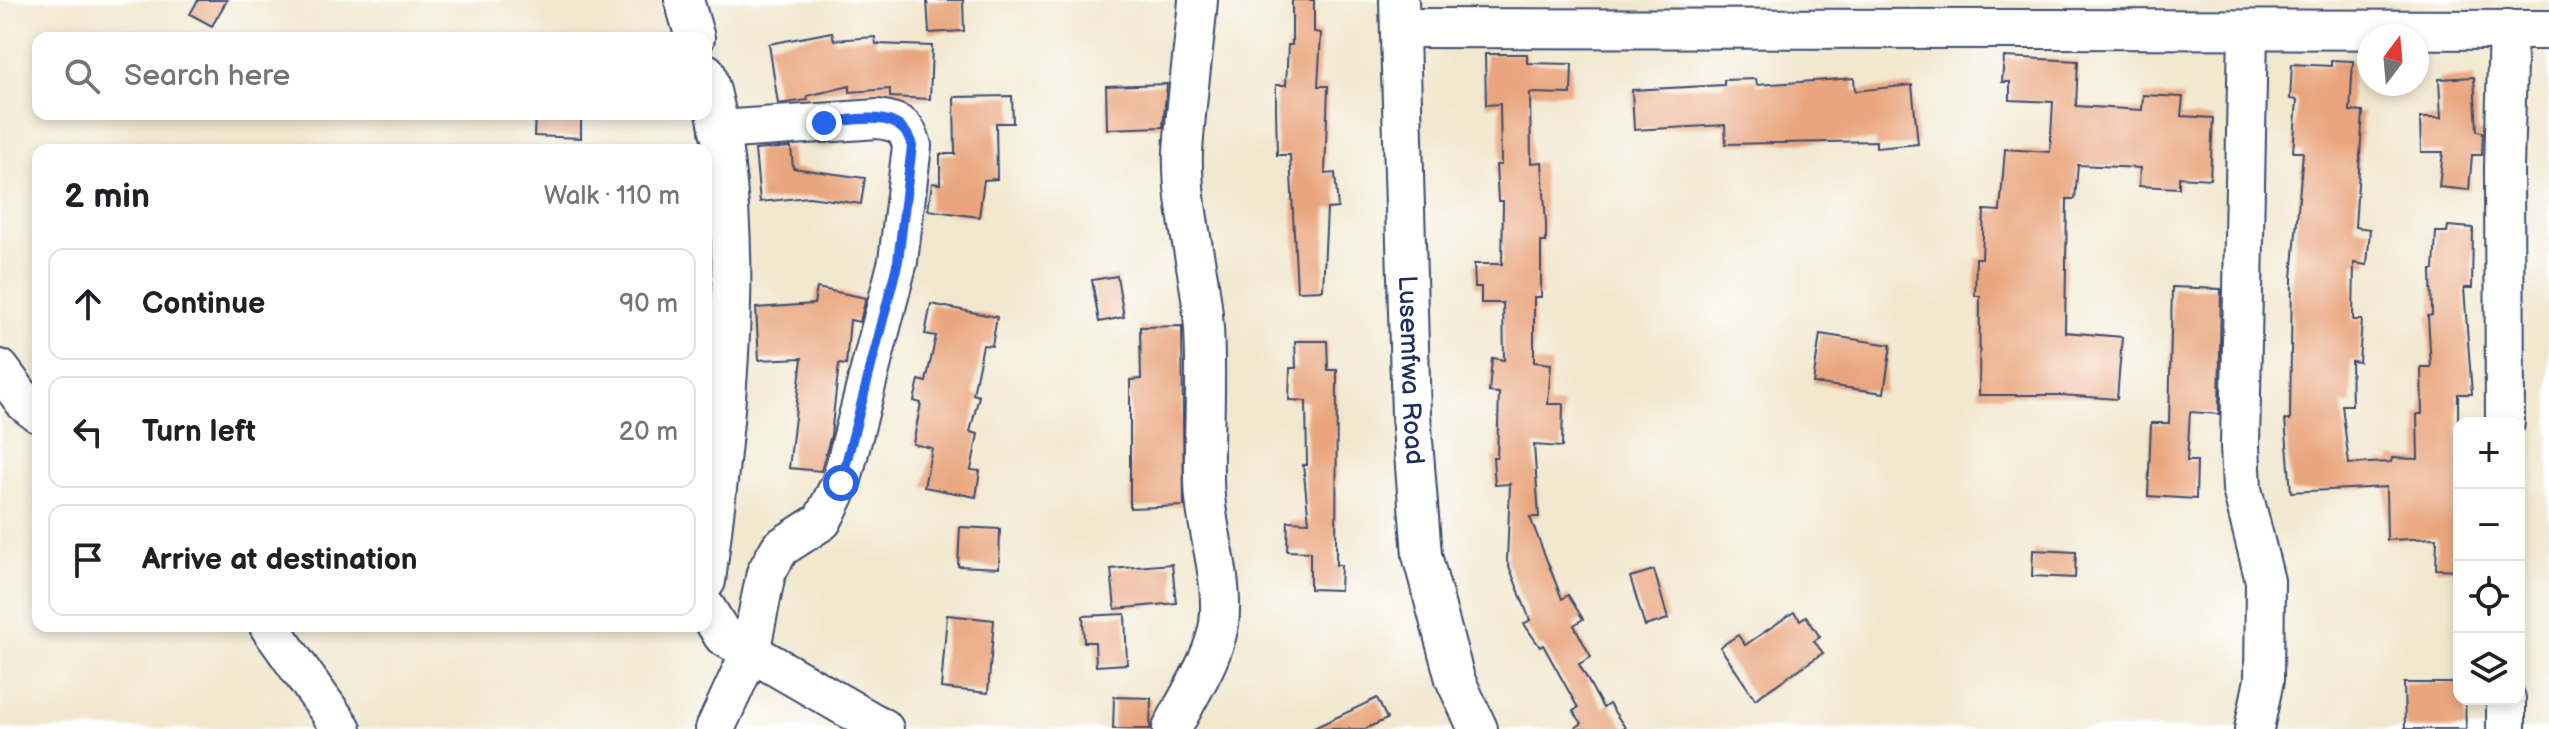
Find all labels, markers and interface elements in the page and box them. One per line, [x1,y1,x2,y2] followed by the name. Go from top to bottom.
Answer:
[2357,24,2429,96] north arrow
[32,32,712,120] search box
[60,54,104,98] icon: search
[124,58,290,94] text: Search here
[806,105,842,141] route end
[64,176,150,217] text: 2 min
[544,181,680,212] text: Walk · 110 m
[1391,275,1430,466] street label: Lusemfwa Road
[66,282,110,326] icon: ahead
[142,286,265,322] text: Continue
[619,289,678,320] text: 90 m
[66,410,110,454] icon: left
[142,414,256,450] text: Turn left
[619,417,678,448] text: 20 m
[2453,417,2525,705] map controls
[2453,417,2525,489] button: +
[823,465,859,501] route start
[2453,489,2525,561] button: −
[66,538,110,582] icon: arrive
[142,542,418,578] text: Arrive at destination
[2453,561,2525,633] button: locate
[2453,633,2525,705] button: layers

